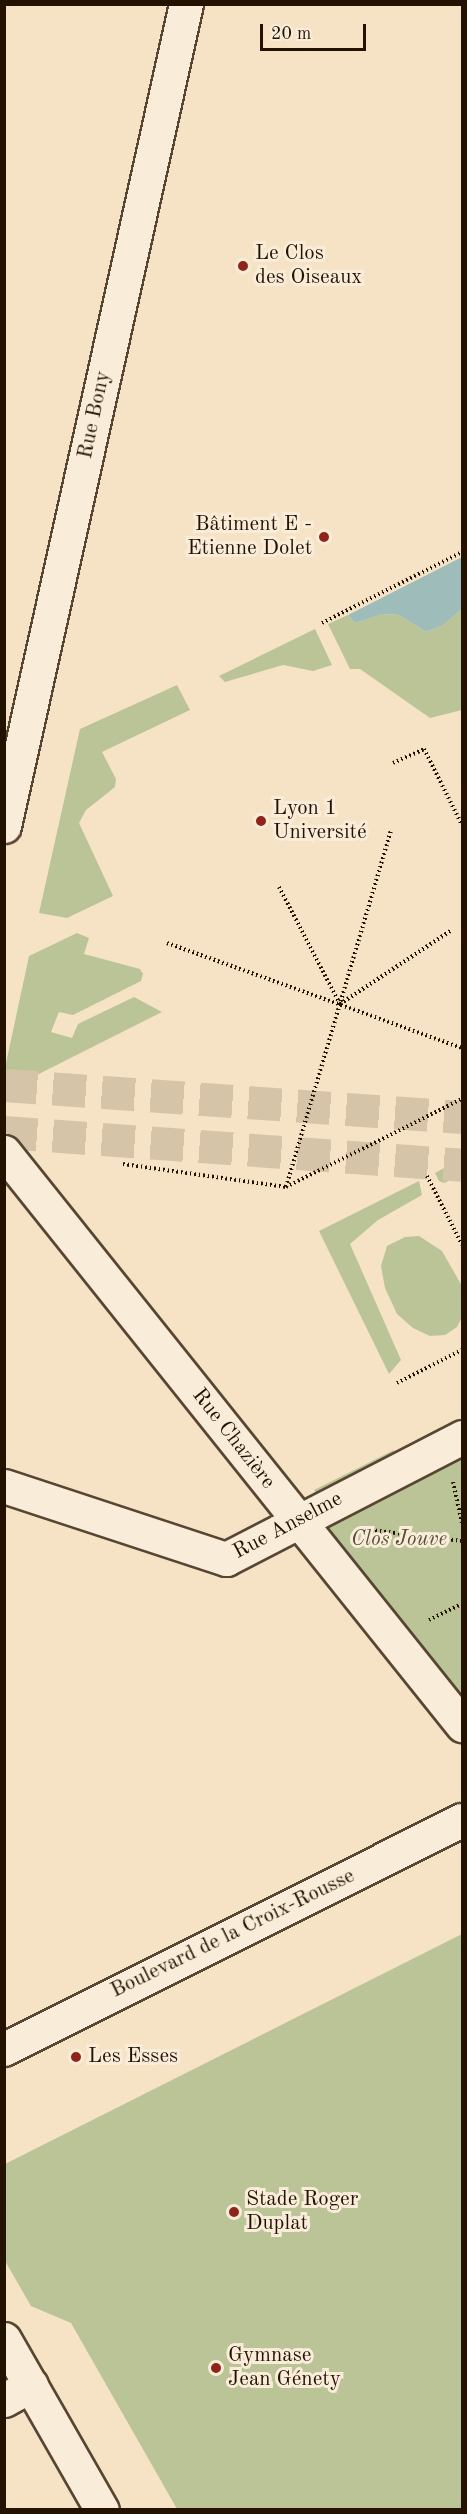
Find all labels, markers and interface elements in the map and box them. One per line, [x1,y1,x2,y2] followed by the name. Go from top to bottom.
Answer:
[263,12,370,50] scale bar
[271,25,311,43] text: 20 m
[255,241,362,291] place label: Le Clos des Oiseaux
[236,259,250,273] marker: Le Clos des Oiseaux
[73,369,117,461] street label: Rue Bony
[187,512,312,562] place label: Bâtiment E - Etienne Dolet
[317,530,331,544] marker: Bâtiment E - Etienne Dolet
[273,796,367,846] place label: Lyon 1 Université
[254,814,268,828] marker: Lyon 1 Université
[186,1384,280,1494] street label: Rue Chazière
[229,1487,347,1565] street label: Rue Anselme
[351,1527,447,1553] park label: Clos Jouve
[107,1864,359,2004] street label: Boulevard de la Croix-Rousse
[88,2044,178,2070] place label: Les Esses
[69,2050,83,2064] marker: Les Esses
[246,2187,358,2237] place label: Stade Roger Duplat
[227,2205,241,2219] marker: Stade Roger Duplat
[228,2343,341,2393] place label: Gymnase Jean Génety
[209,2361,223,2375] marker: Gymnase Jean Génety

